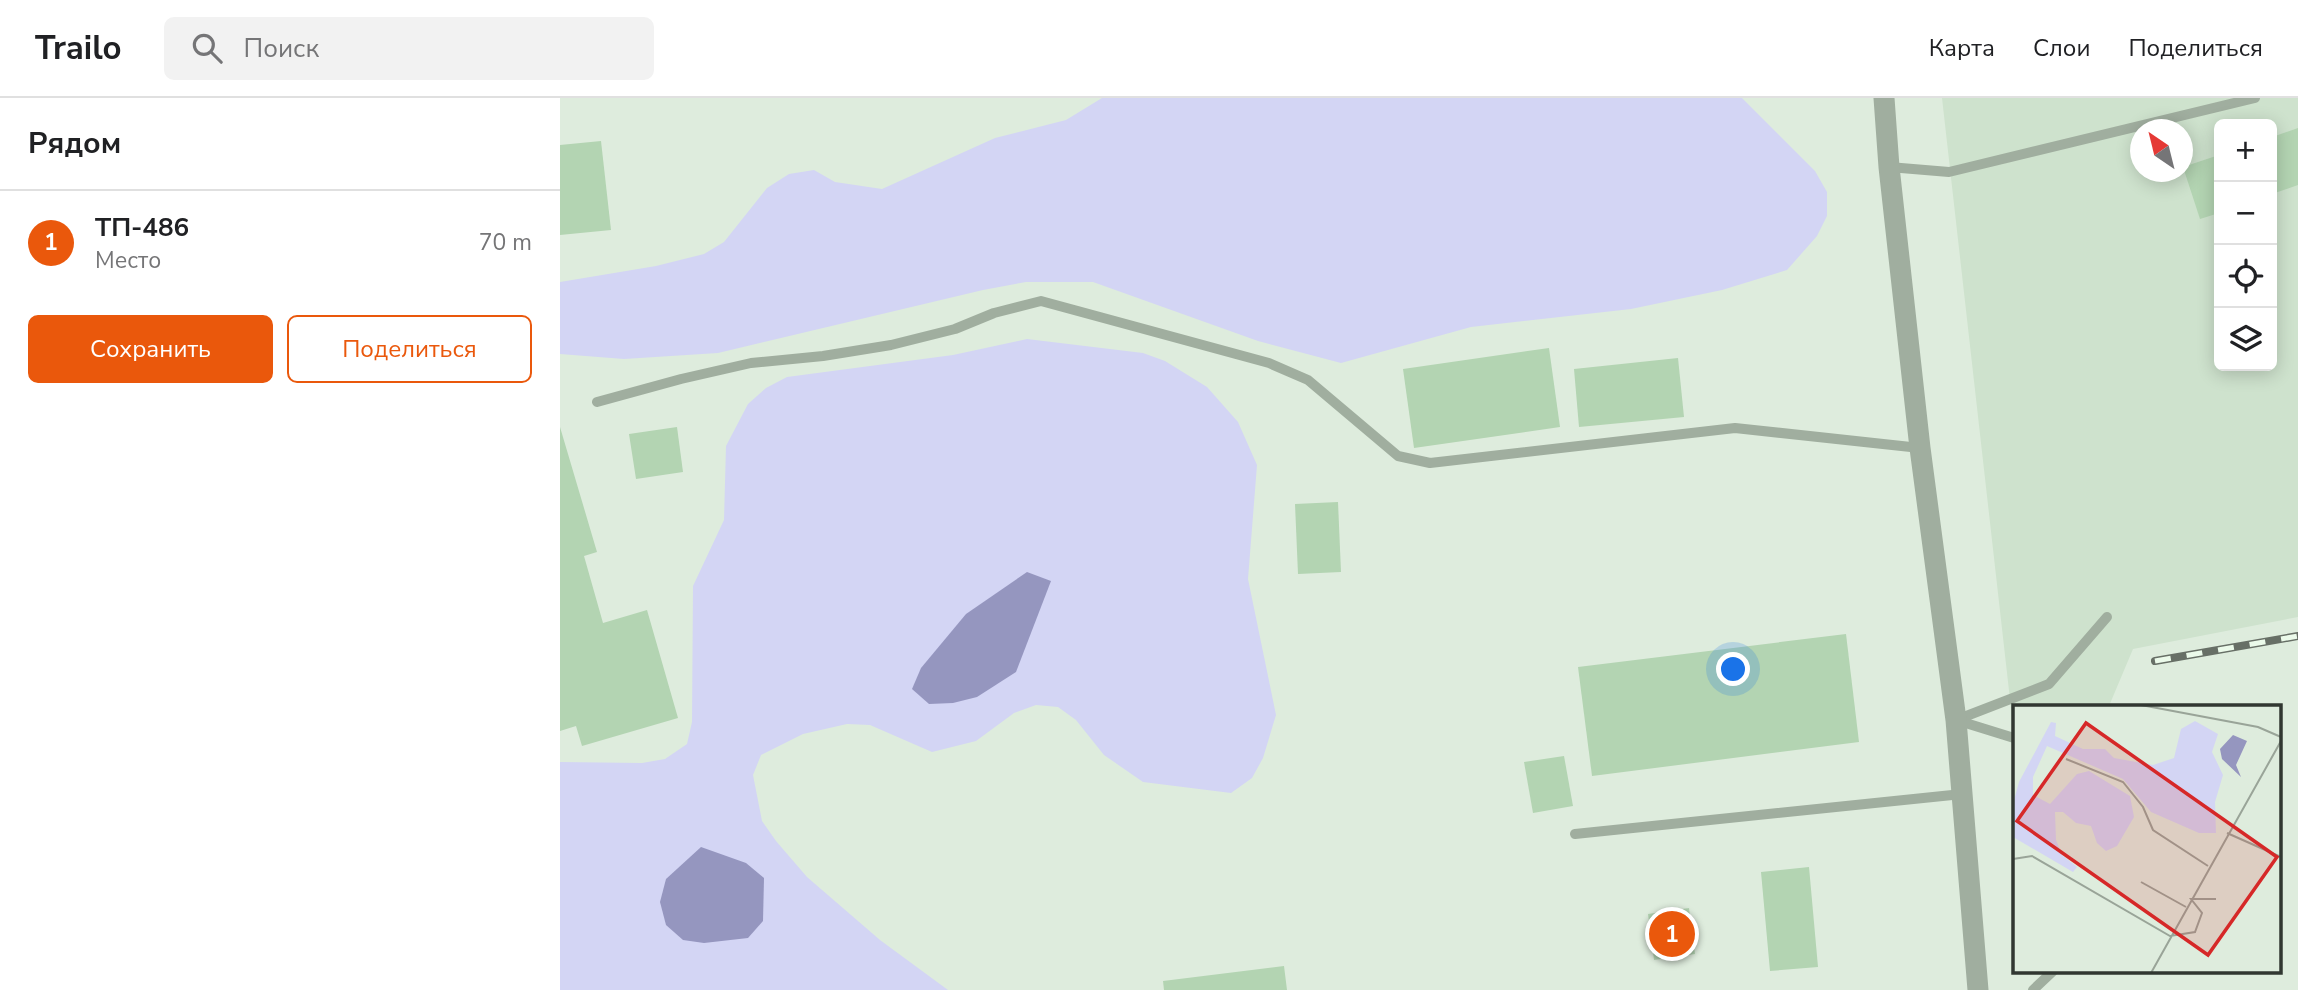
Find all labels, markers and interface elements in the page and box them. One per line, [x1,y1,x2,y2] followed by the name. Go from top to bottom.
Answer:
[164,17,654,80] search box
[35,26,122,71] text: Trailo
[188,29,226,67] icon: search
[244,31,319,66] text: Поиск
[1929,32,1995,64] text: Карта
[2033,32,2090,64] text: Слои
[2128,32,2263,64] text: Поделиться
[2130,119,2193,182] north arrow
[2214,119,2277,371] map controls
[2214,119,2277,182] button: +
[28,123,121,164] text: Рядом
[2214,182,2277,245] button: −
[95,210,189,245] text: ТП-486
[44,227,58,258] text: 1
[479,227,532,258] text: 70 m
[95,245,161,276] text: Место
[2214,245,2277,308] button: locate
[2214,308,2277,371] button: layers
[28,315,273,383] button: Сохранить
[287,315,532,383] button: Поделиться
[1716,652,1750,686] your location
[2013,705,2280,972] inset map
[1649,908,1695,960] pin: 1

